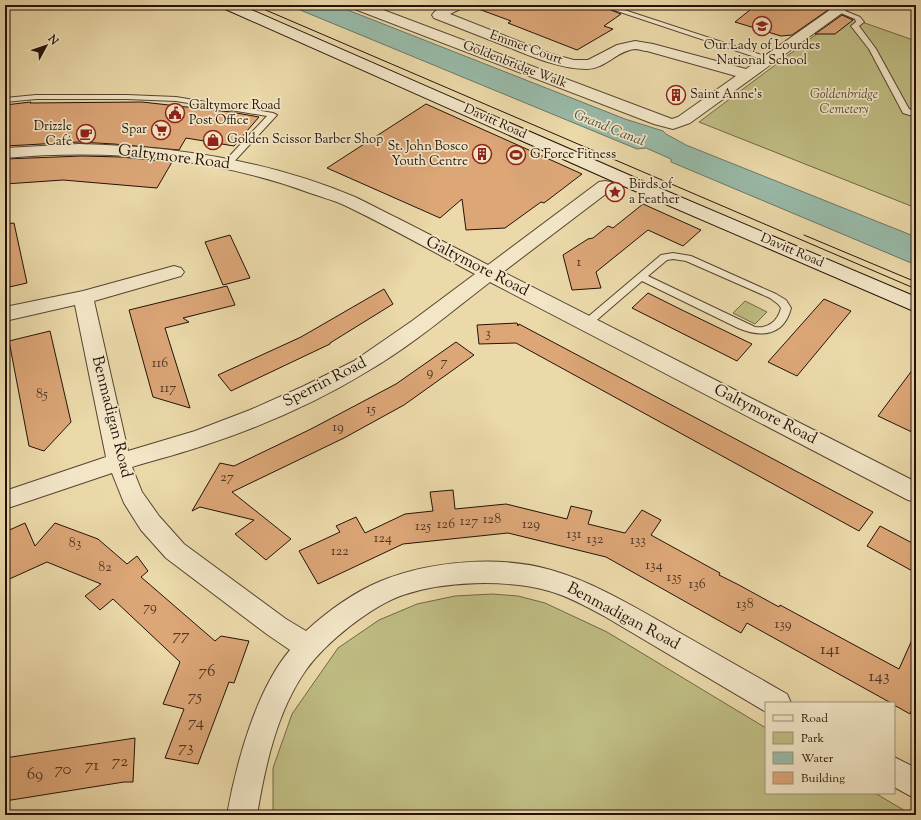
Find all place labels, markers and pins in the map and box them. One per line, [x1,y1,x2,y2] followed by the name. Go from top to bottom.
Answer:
[751,15,773,37] school or university icon: Our Lady of Lourdes National School
[704,37,820,70] place label: Our Lady of Lourdes National School
[665,84,687,106] building icon: Saint Anne's
[690,86,762,104] place label: Saint Anne's
[189,97,281,130] place label: Galtymore Road Post Office
[164,102,186,124] public building icon: Galtymore Road Post Office
[34,118,72,151] place label: Drizzle Café
[150,119,172,141] supermarket icon: Spar
[121,121,147,139] place label: Spar
[75,123,97,145] cafe icon: Drizzle Café
[202,129,224,151] shop icon: Golden Scissor Barber Shop
[227,131,383,149] place label: Golden Scissor Barber Shop
[387,138,468,171] place label: St. John Bosco Youth Centre
[471,143,493,165] building icon: St. John Bosco Youth Centre
[505,144,527,166] sports icon: G Force Fitness
[530,146,616,164] place label: G Force Fitness
[629,176,680,209] place label: Birds of a Feather
[604,181,626,203] place icon: Birds of a Feather

